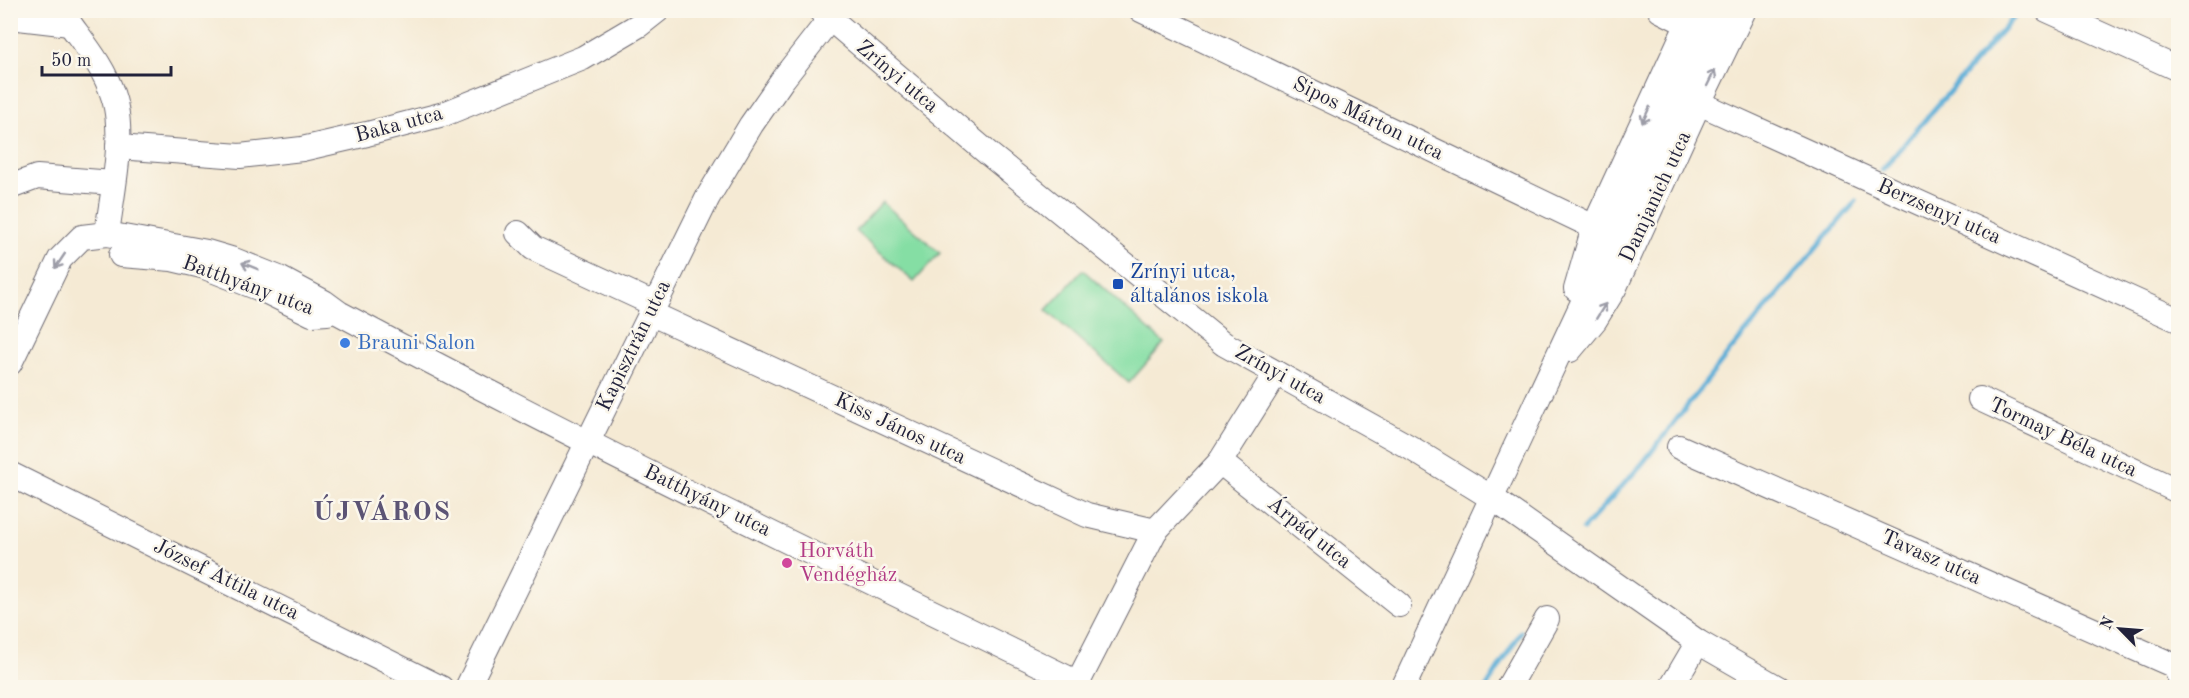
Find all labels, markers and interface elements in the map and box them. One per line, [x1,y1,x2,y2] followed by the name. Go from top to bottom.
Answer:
[852,37,942,117] street label: Zrínyi utca
[42,39,171,77] scale bar
[51,52,91,70] text: 50 m
[1706,69,1718,87] one-way arrow
[1289,73,1447,165] street label: Sipos Márton utca
[353,103,445,147] street label: Baka utca
[1640,105,1652,123] one-way arrow
[1616,128,1696,266] street label: Damjanich utca
[1874,175,2004,249] street label: Berzsenyi utca
[179,252,317,320] street label: Batthyány utca
[54,253,66,269] one-way arrow
[241,260,260,271] one-way arrow
[1130,262,1269,307] place label: Zrínyi utca, általános iskola
[593,277,675,415] street label: Kapisztrán utca
[1111,277,1125,291] marker: Zrínyi utca, általános iskola
[1595,303,1607,320] one-way arrow
[357,333,475,354] place label: Brauni Salon
[338,336,352,350] marker: Brauni Salon
[1231,342,1329,408] street label: Zrínyi utca
[831,389,969,469] street label: Kiss János utca
[1986,395,2140,481] street label: Tormay Béla utca
[640,461,774,541] street label: Batthyány utca
[1263,490,1357,573] street label: Árpád utca
[312,494,452,526] district label: ÚJVÁROS
[1878,527,1984,589] street label: Tavasz utca
[150,536,302,624] street label: József Attila utca
[799,541,897,586] place label: Horváth Vendégház
[780,556,794,570] marker: Horváth Vendégház
[2090,599,2150,659] north arrow
[2098,614,2118,632] text: N

